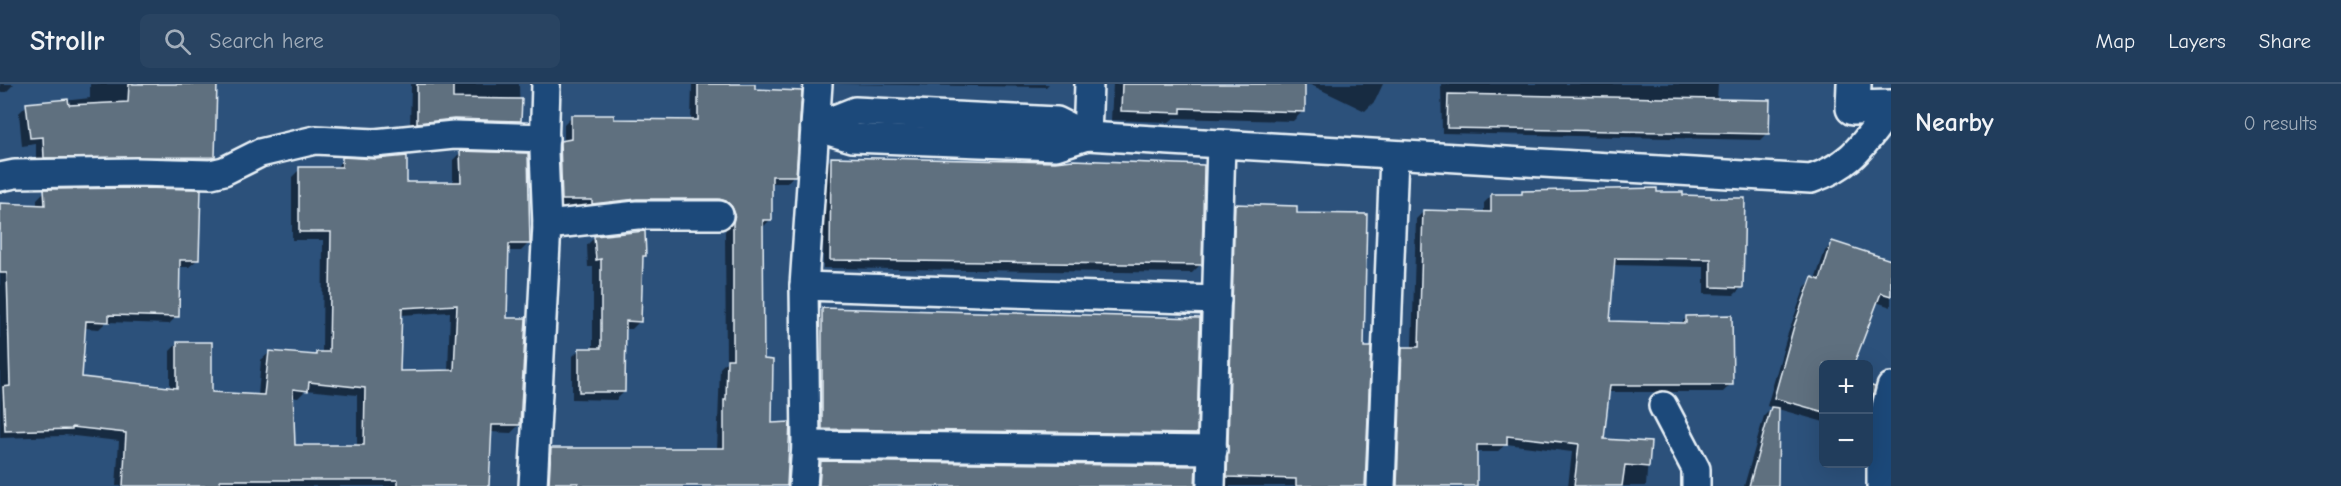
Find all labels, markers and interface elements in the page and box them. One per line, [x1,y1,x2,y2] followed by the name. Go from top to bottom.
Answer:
[140,14,560,68] search box
[30,25,104,57] text: Strollr
[161,25,194,58] icon: search
[209,28,324,54] text: Search here
[2096,29,2135,53] text: Map
[2168,29,2226,53] text: Layers
[2259,29,2311,53] text: Share
[1915,108,1994,138] text: Nearby
[2244,112,2317,135] text: 0 results
[1819,360,1873,468] map controls
[1819,360,1873,414] button: +
[1819,414,1873,468] button: −

